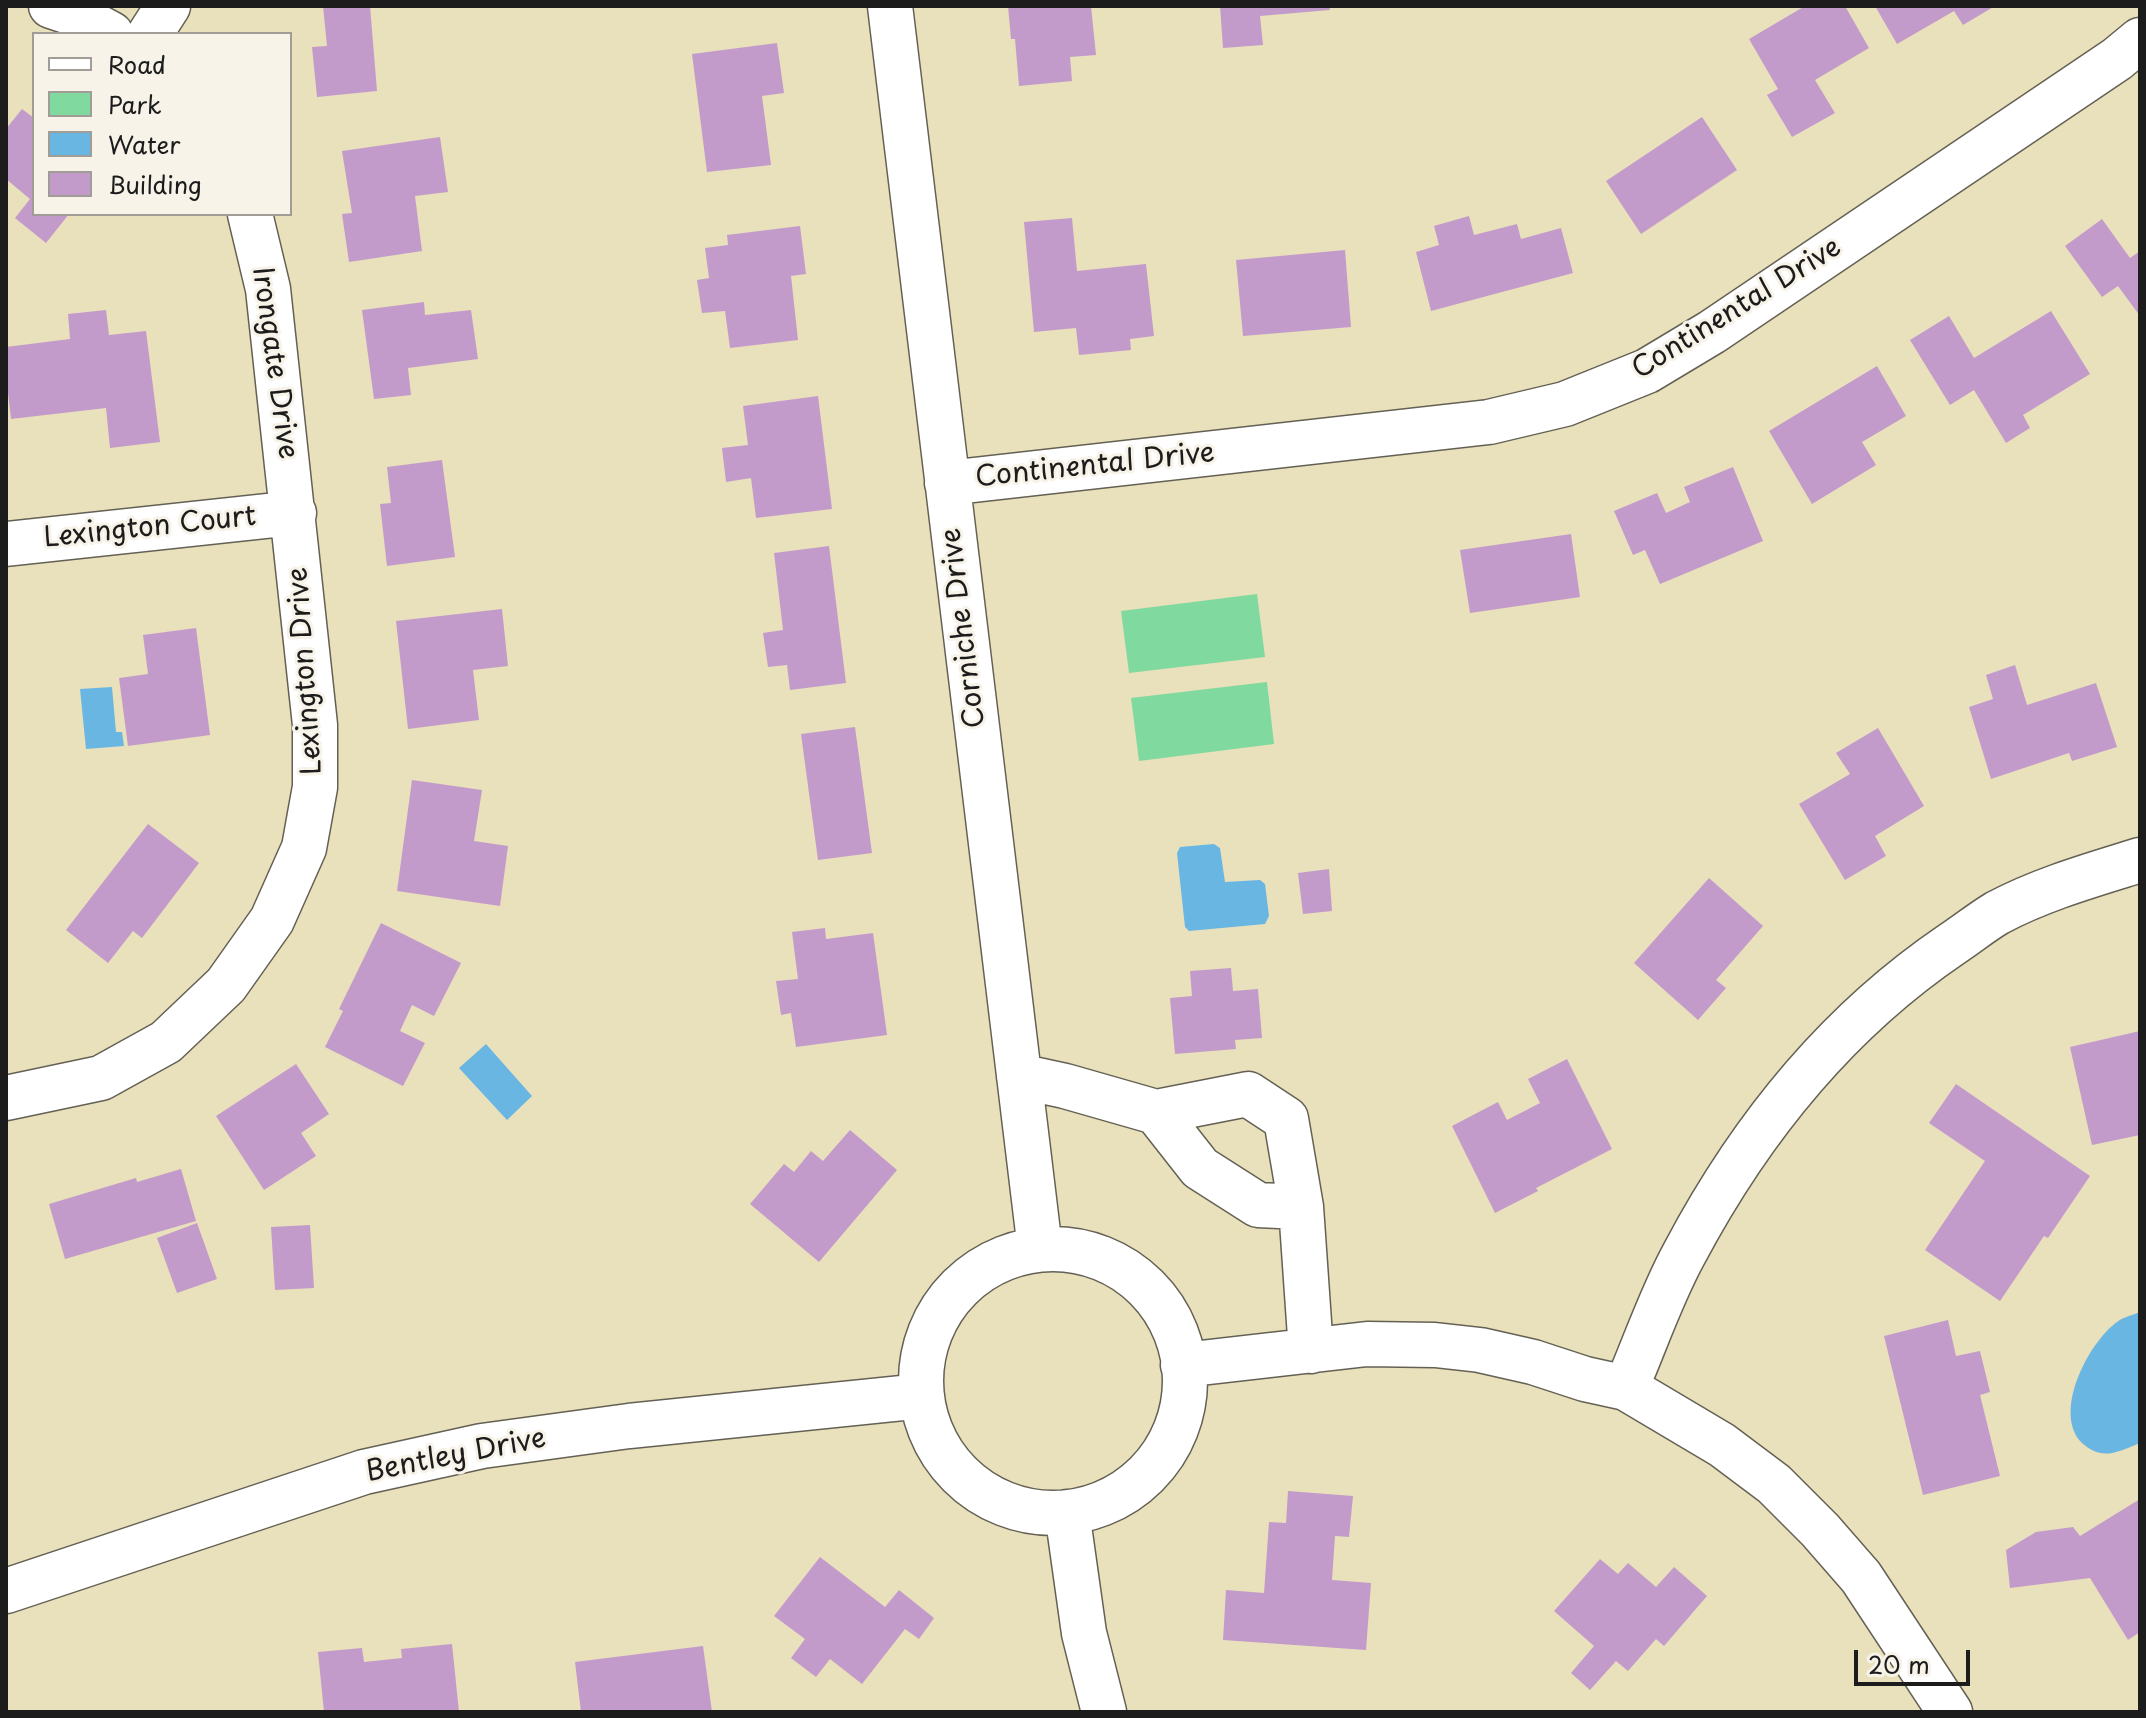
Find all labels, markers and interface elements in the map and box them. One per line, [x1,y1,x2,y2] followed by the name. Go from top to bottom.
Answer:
[32,32,292,216] legend
[108,46,166,82] text: Road
[108,86,162,122] text: Park
[108,126,180,162] text: Water
[108,166,202,202] text: Building
[1626,231,1848,387] street label: Continental Drive
[244,265,304,461] street label: Irongate Drive
[974,437,1216,495] street label: Continental Drive
[42,500,258,556] street label: Lexington Court
[935,526,993,730] street label: Corniche Drive
[282,566,330,776] street label: Lexington Drive
[363,1422,549,1490] street label: Bentley Drive
[1858,1634,1974,1684] scale bar
[1868,1646,1930,1682] text: 20 m

